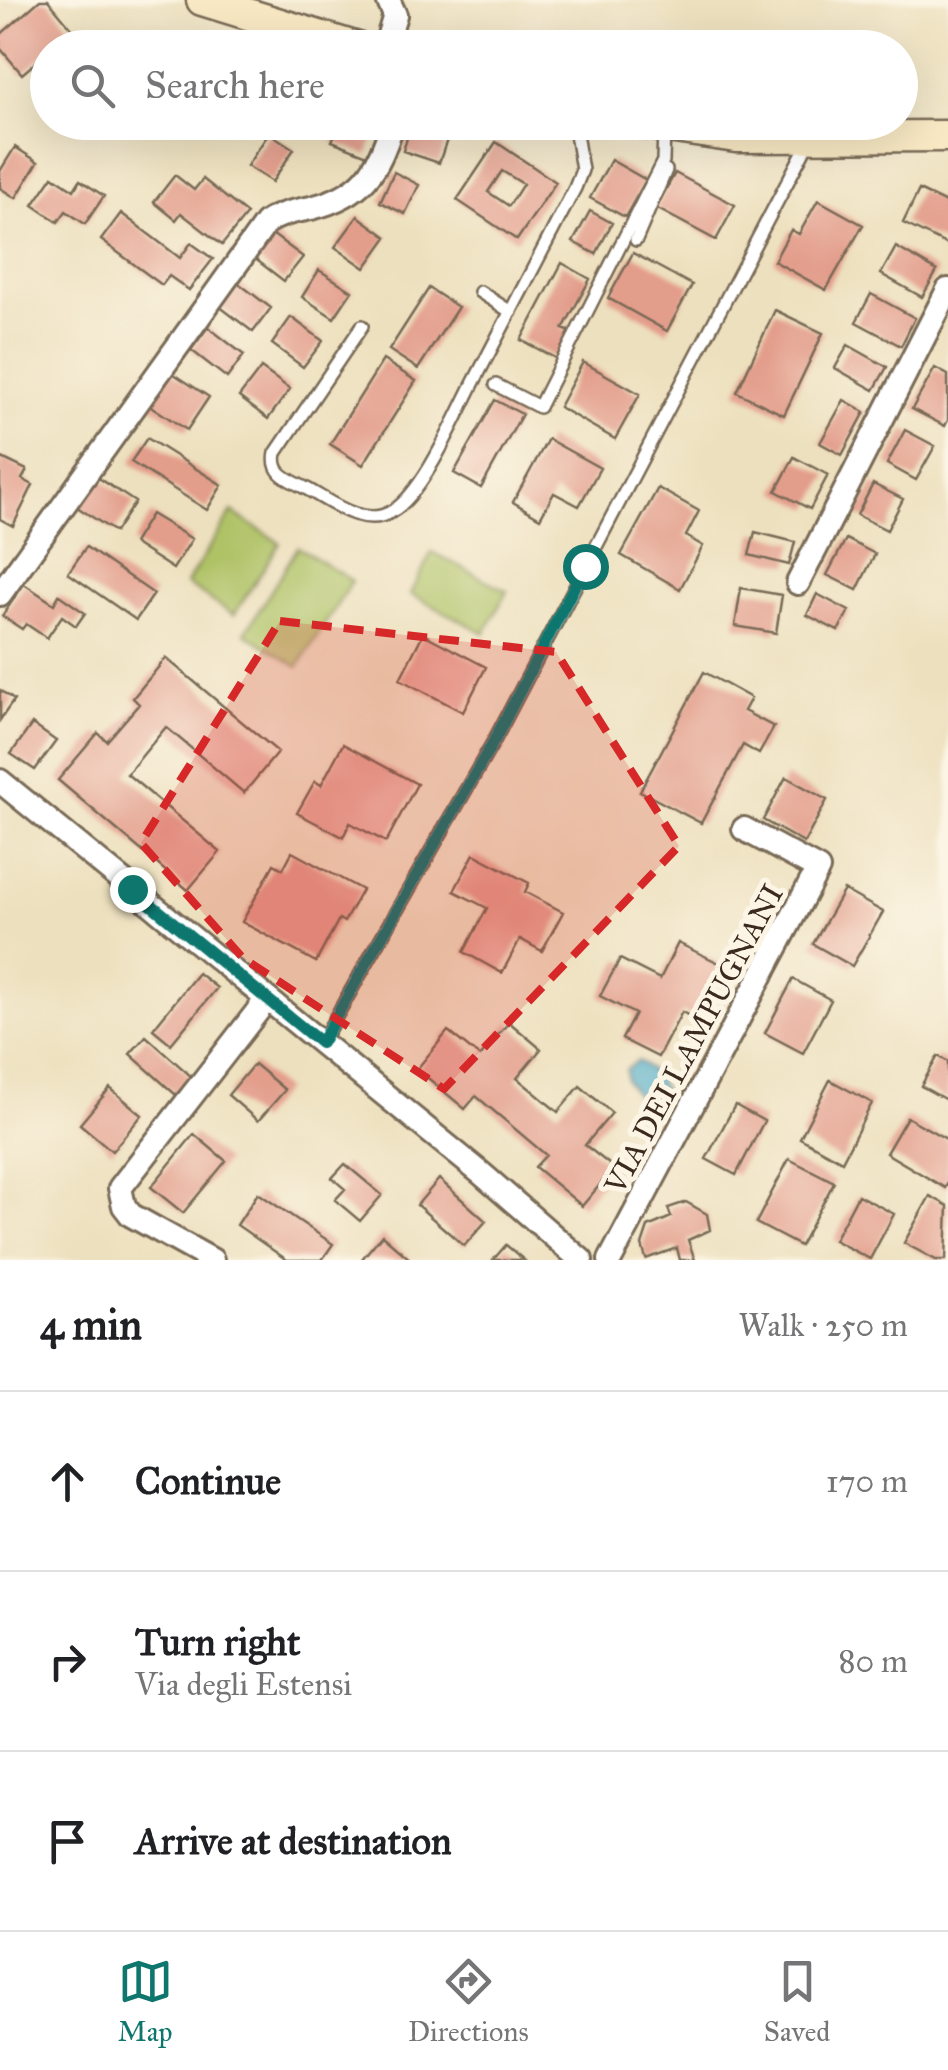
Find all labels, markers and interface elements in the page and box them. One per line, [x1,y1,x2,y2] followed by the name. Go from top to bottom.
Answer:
[30,30,918,140] search box
[65,58,120,113] icon: search
[145,62,325,108] text: Search here
[563,544,609,590] route start
[110,867,156,913] route end
[597,878,791,1201] street label: VIA DEI LAMPUGNANI
[40,1299,142,1351] text: 4 min
[739,1306,908,1345] text: Walk · 250 m
[40,1454,95,1509] icon: ahead
[135,1458,281,1504] text: Continue
[826,1462,908,1501] text: 170 m
[135,1619,301,1665] text: Turn right
[40,1634,95,1689] icon: right
[839,1642,908,1681] text: 80 m
[135,1665,352,1704] text: Via degli Estensi
[40,1814,95,1869] icon: arrive
[135,1818,452,1864] text: Arrive at destination
[118,1954,173,2049] tab: Map
[408,1954,529,2049] tab: Directions
[764,1954,830,2049] tab: Saved

